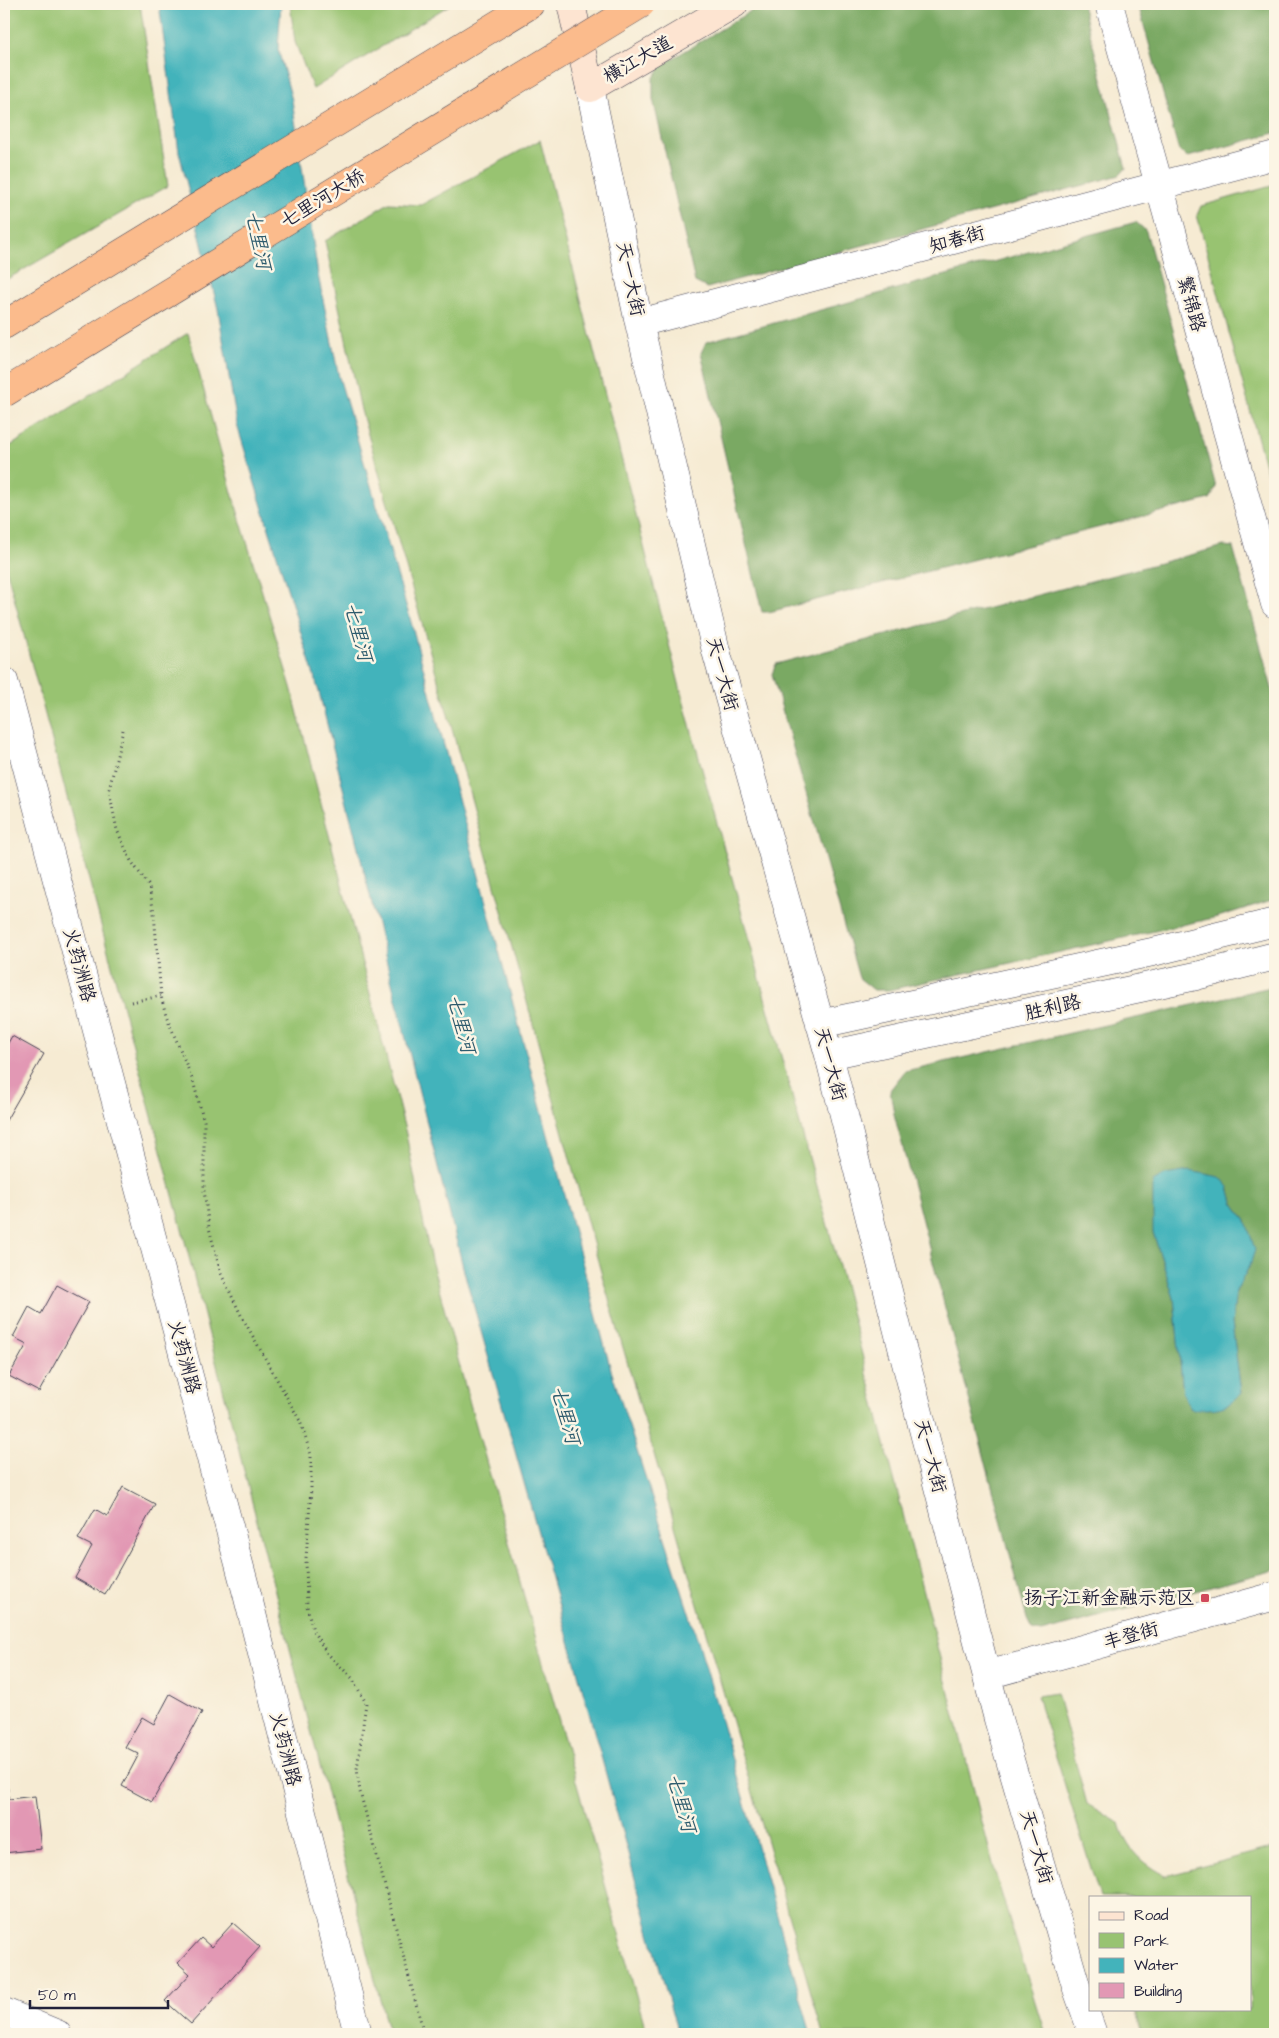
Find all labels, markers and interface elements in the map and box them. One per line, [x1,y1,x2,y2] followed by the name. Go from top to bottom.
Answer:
[598,29,678,91] street label: 横江大道
[275,163,371,235] street label: 七里河大桥
[238,208,279,275] water label: 七里河
[926,220,988,260] street label: 知春街
[609,239,651,319] street label: 天一大街
[1170,273,1212,335] street label: 繁锦路
[337,599,380,667] water label: 七里河
[699,634,745,714] street label: 天一大街
[56,925,102,1005] street label: 火药洲路
[1022,988,1084,1028] street label: 胜利路
[440,991,483,1059] water label: 七里河
[807,1024,853,1104] street label: 天一大街
[161,1317,207,1397] street label: 火药洲路
[543,1382,588,1451] water label: 七里河
[907,1416,953,1496] street label: 天一大街
[1024,1585,1195,1612] place label: 扬子江新金融示范区
[1199,1592,1211,1604] marker: 扬子江新金融示范区
[1100,1616,1162,1656] street label: 丰登街
[263,1709,307,1789] street label: 火药洲路
[659,1770,704,1839] water label: 七里河
[1013,1807,1059,1887] street label: 天一大街
[1089,1896,1252,2010] legend
[1134,1905,1169,1926] text: Road
[1134,1931,1169,1952] text: Park
[1134,1955,1178,1976] text: Water
[30,1978,168,2010] scale bar
[1134,1981,1182,2003] text: Building
[38,1985,76,2006] text: 50 m

